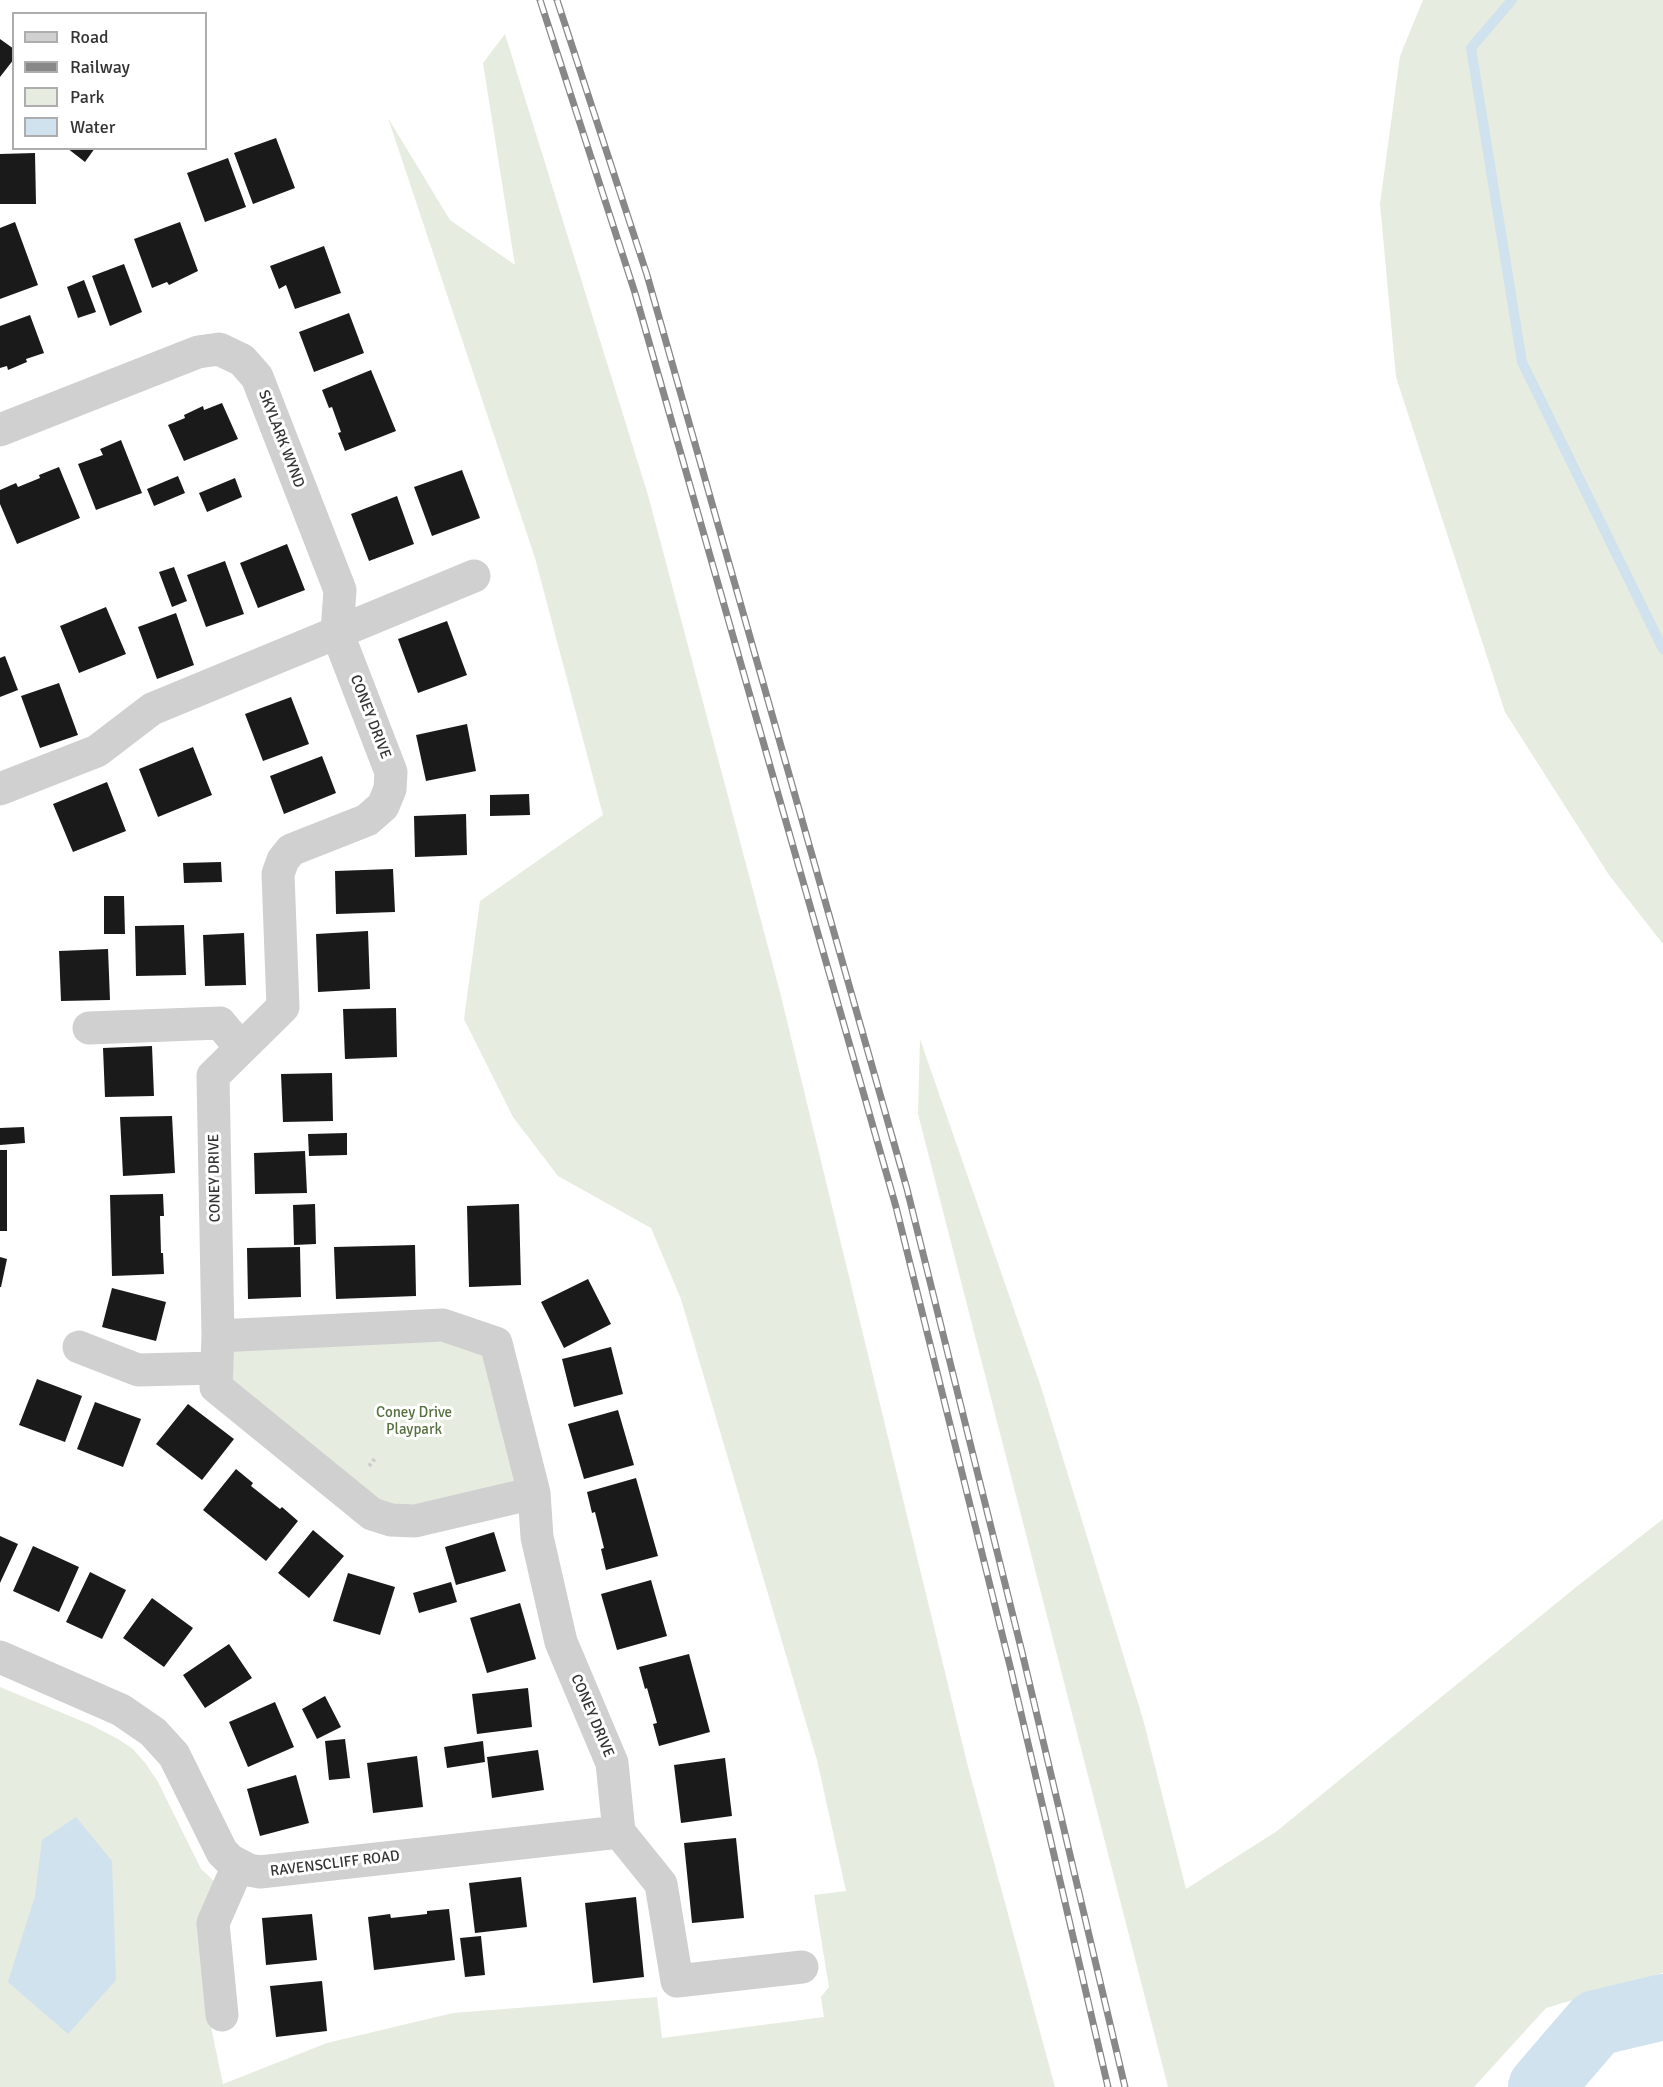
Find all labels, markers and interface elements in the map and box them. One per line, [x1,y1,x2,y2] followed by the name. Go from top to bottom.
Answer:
[12,12,207,150] legend
[70,26,109,48] text: Road
[70,56,130,78] text: Railway
[70,86,105,108] text: Park
[70,116,115,138] text: Water
[254,388,308,490] street label: SKYLARK WYND
[346,672,394,762] street label: CONEY DRIVE
[205,1134,225,1222] street label: CONEY DRIVE
[376,1404,452,1439] park label: Coney Drive Playpark
[566,1672,618,1760] street label: CONEY DRIVE
[269,1847,401,1881] street label: RAVENSCLIFF ROAD

